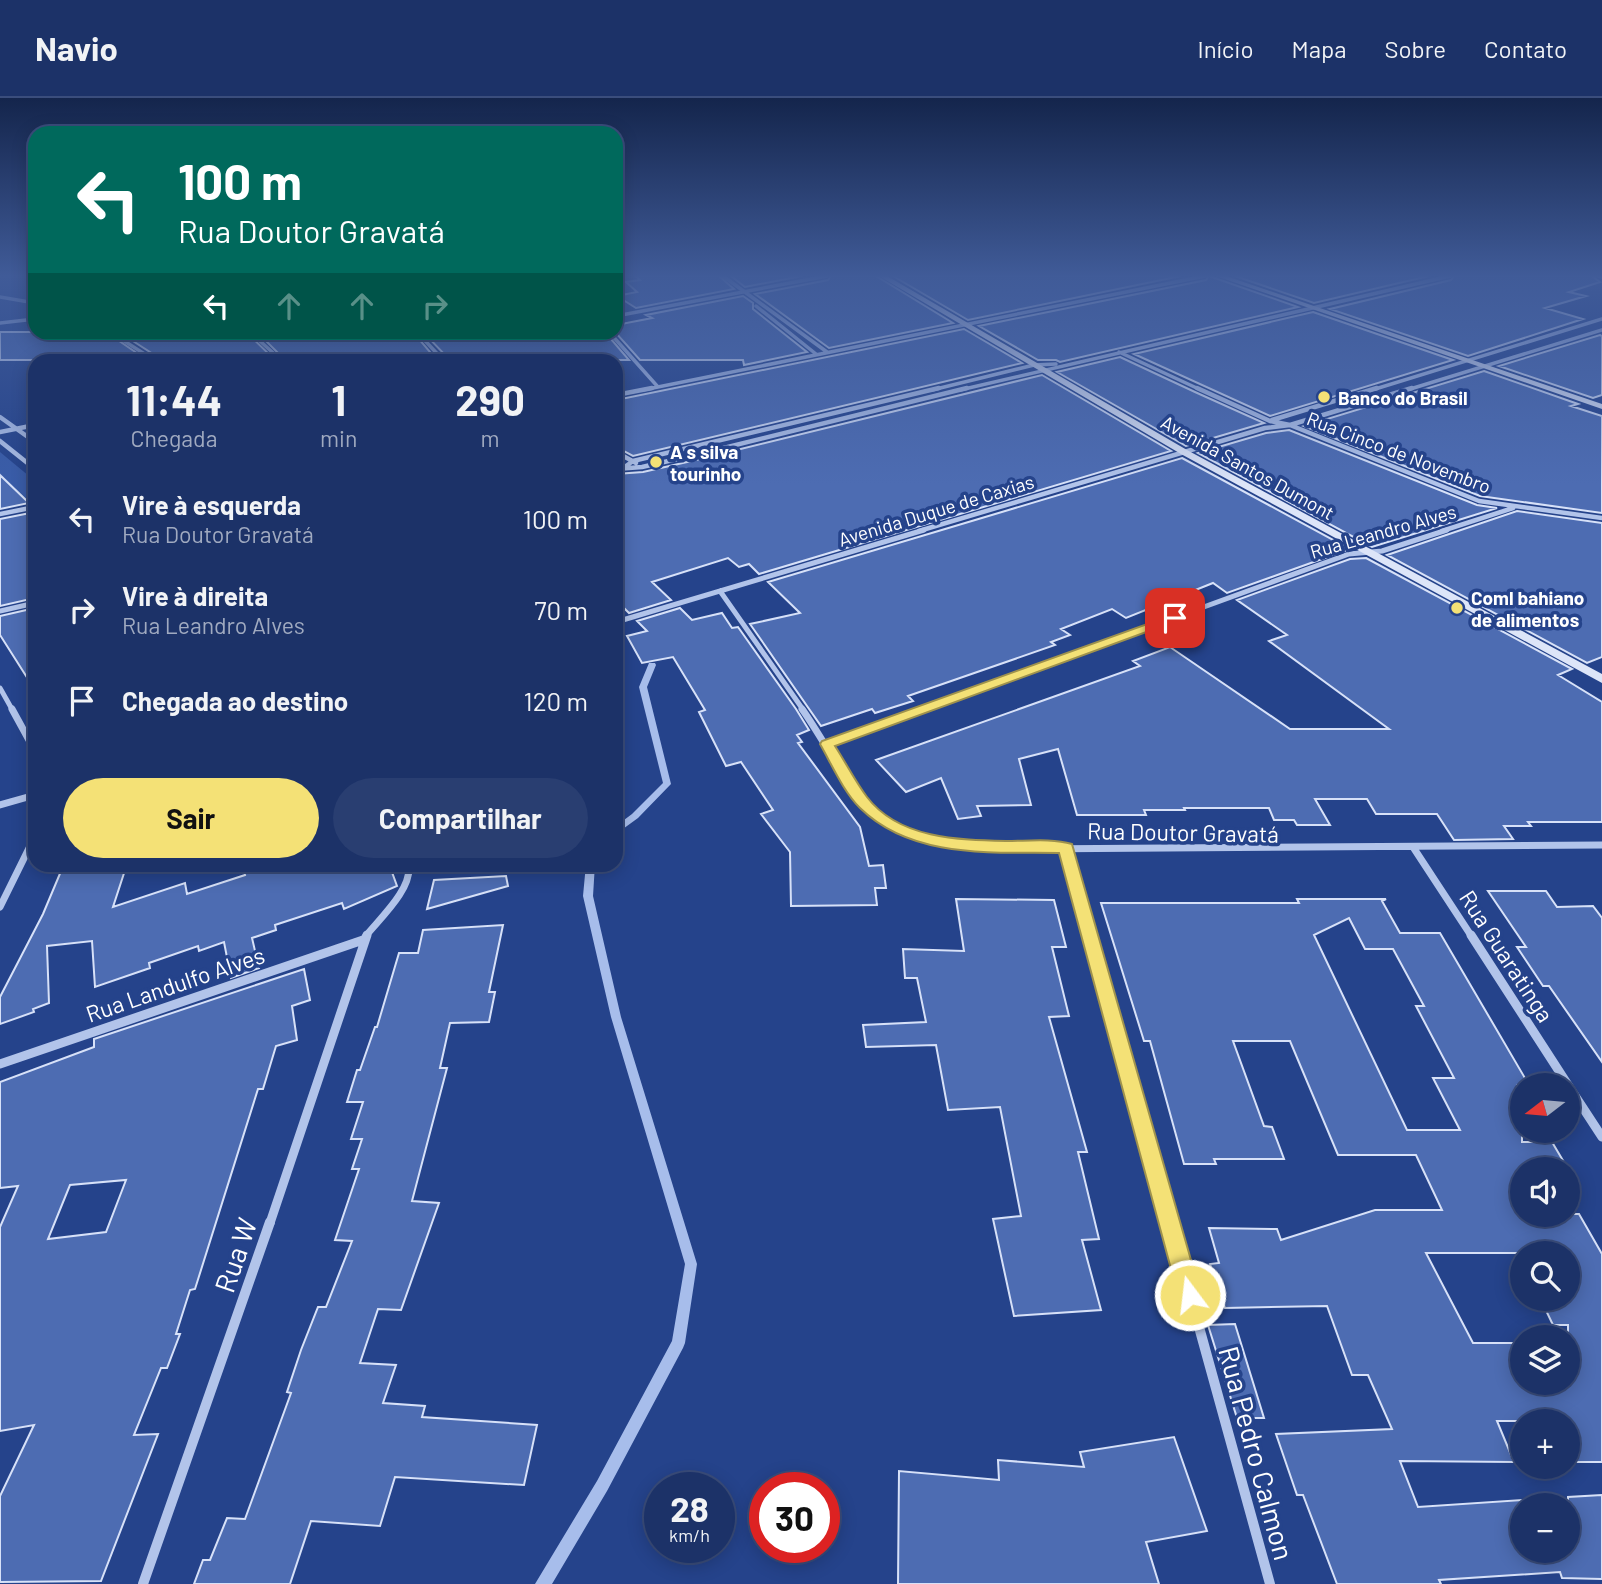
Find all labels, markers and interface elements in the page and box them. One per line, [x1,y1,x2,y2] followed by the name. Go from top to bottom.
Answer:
[35,28,118,68] text: Navio
[1198,34,1254,63] text: Início
[1292,34,1346,63] text: Mapa
[1384,34,1446,63] text: Sobre
[1484,34,1567,63] text: Contato
[178,151,302,210] text: 100 m
[63,154,154,245] icon: left
[178,211,445,249] text: Rua Doutor Gravatá
[197,287,235,325] icon: left
[270,287,308,325] icon: ahead
[343,287,381,325] icon: ahead
[416,287,454,325] icon: right
[126,374,222,424] text: 11:44
[331,374,346,424] text: 1
[455,374,525,424] text: 290
[1338,386,1468,409] place label: Banco do Brasil
[1316,389,1332,405] marker: Banco do Brasil
[1304,406,1494,498] street label: Rua Cinco de Novembro
[1157,410,1339,524] street label: Avenida Santos Dumont
[131,424,217,452] text: Chegada
[320,424,357,452] text: min
[481,424,500,452] text: m
[670,440,741,485] place label: A s silva tourinho
[648,454,664,470] marker: A s silva tourinho
[835,469,1037,551] street label: Avenida Duque de Caxias
[122,489,301,520] text: Vire à esquerda
[1307,499,1459,563] street label: Rua Leandro Alves
[63,500,101,538] icon: left
[523,503,588,534] text: 100 m
[122,520,314,548] text: Rua Doutor Gravatá
[122,580,268,611] text: Vire à direita
[1471,586,1584,631] place label: Coml bahiano de alimentos
[1145,588,1205,648] pin
[63,591,101,629] icon: right
[534,594,588,625] text: 70 m
[1156,599,1194,637] icon: arrive
[1449,600,1465,616] marker: Coml bahiano de alimentos
[122,611,305,639] text: Rua Leandro Alves
[63,682,101,720] icon: arrive
[122,685,348,716] text: Chegada ao destino
[524,685,588,716] text: 120 m
[63,778,319,858] button: Sair
[333,778,588,858] button: Compartilhar
[1087,816,1279,848] street label: Rua Doutor Gravatá
[1454,885,1560,1027] street label: Rua Guaratinga
[82,940,268,1028] street label: Rua Landulfo Alves
[1510,1073,1580,1143] north arrow
[1510,1073,1580,1563] map controls
[1510,1157,1580,1227] button: sound
[206,1213,264,1297] street label: Rua W
[1510,1241,1580,1311] button: search
[1153,1258,1227,1332] position arrow
[1510,1325,1580,1395] button: layers
[1212,1342,1302,1564] street label: Rua Pedro Calmon
[1510,1409,1580,1479] button: +
[749,1472,840,1563] speed limit sign: 30
[670,1487,709,1529] text: 28
[1510,1493,1580,1563] button: −
[669,1524,710,1546] text: km/h

